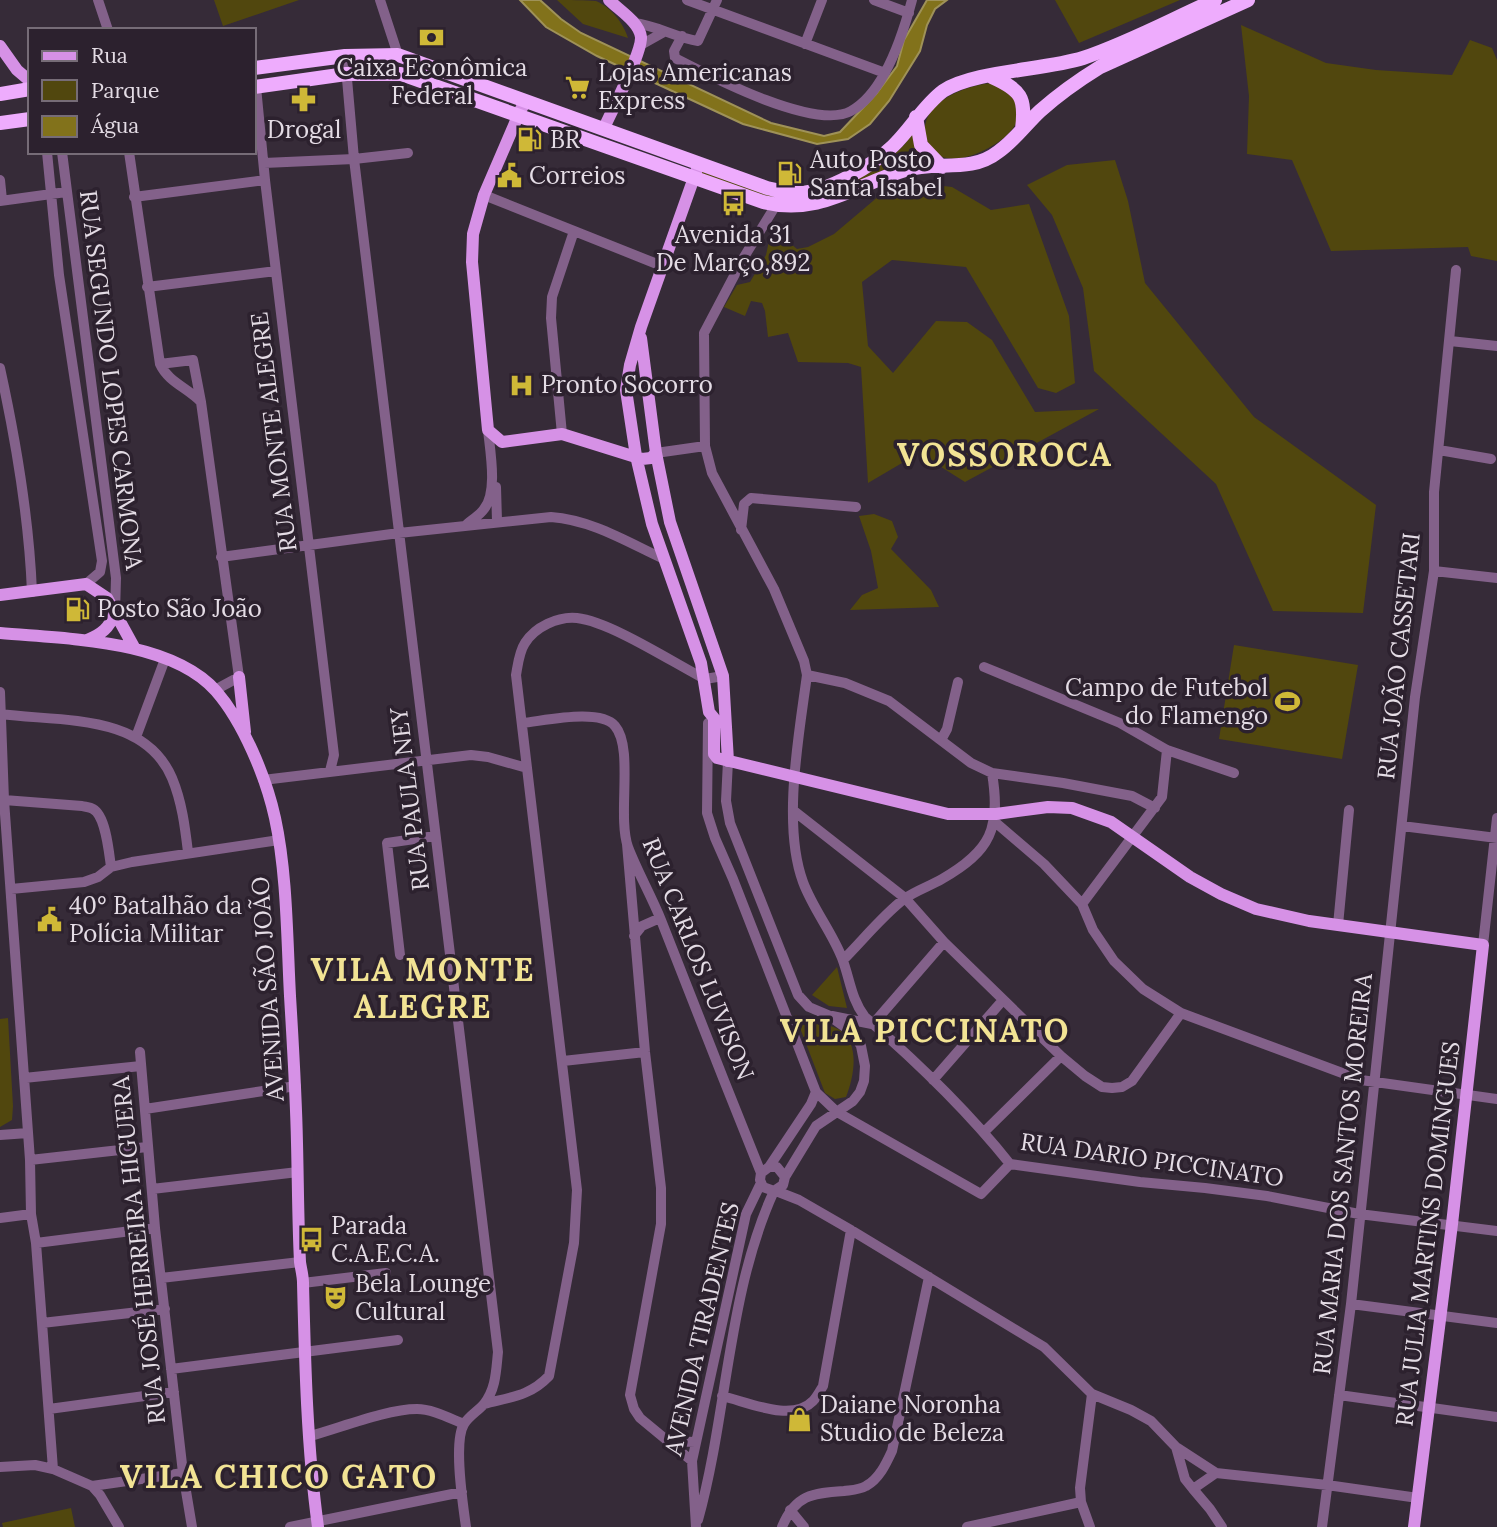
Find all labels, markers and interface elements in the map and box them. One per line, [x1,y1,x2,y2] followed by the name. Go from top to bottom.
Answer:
[418,23,446,51] bank icon: Caixa Econômica Federal
[28,28,256,154] legend
[91,42,128,69] text: Rua
[337,52,527,111] place label: Caixa Econômica Federal
[598,57,792,116] place label: Lojas Americanas Express
[564,73,592,101] supermarket icon: Lojas Americanas Express
[91,77,159,104] text: Parque
[290,85,318,113] pharmacy icon: Drogal
[90,112,139,139] text: Água
[267,114,341,145] place label: Drogal
[550,124,581,155] place label: BR
[516,126,544,154] fuel station icon: BR
[809,144,943,203] place label: Auto Posto Santa Isabel
[529,160,625,191] place label: Correios
[776,160,804,188] fuel station icon: Auto Posto Santa Isabel
[495,162,523,190] public building icon: Correios
[73,188,150,573] street label: RUA SEGUNDO LOPES CARMONA
[719,190,747,218] bus stop icon: Avenida 31 De Março,892
[656,219,810,278] place label: Avenida 31 De Março,892
[243,310,304,554] street label: RUA MONTE ALEGRE
[541,369,713,400] place label: Pronto Socorro
[507,371,535,399] hospital icon: Pronto Socorro
[897,434,1113,475] district label: VOSSOROCA
[1370,531,1427,781] street label: RUA JOÃO CASSETARI
[97,593,262,624] place label: Posto São João
[63,595,91,623] fuel station icon: Posto São João
[1065,672,1268,731] place label: Campo de Futebol do Flamengo
[1274,688,1302,716] sports icon: Campo de Futebol do Flamengo
[383,705,436,892] street label: RUA PAULA NEY
[636,833,761,1085] street label: RUA CARLOS LUVISON
[244,876,291,1103] street label: AVENIDA SÃO JOÃO
[69,890,242,949] place label: 40° Batalhão da Polícia Militar
[35,906,63,934] public building icon: 40° Batalhão da Polícia Militar
[310,949,536,1027] district label: VILA MONTE ALEGRE
[1306,971,1379,1376] street label: RUA MARIA DOS SANTOS MOREIRA
[780,1010,1070,1051] district label: VILA PICCINATO
[1388,1040,1467,1428] street label: RUA JULIA MARTINS DOMINGUES
[105,1074,172,1426] street label: RUA JOSÉ HERREIRA HIGUERA
[1018,1126,1286,1193] street label: RUA DARIO PICCINATO
[657,1199,746,1460] street label: AVENIDA TIRADENTES
[331,1210,440,1269] place label: Parada C.A.E.C.A.
[297,1226,325,1254] bus stop icon: Parada C.A.E.C.A.
[355,1268,491,1327] place label: Bela Lounge Cultural
[321,1284,349,1312] theatre icon: Bela Lounge Cultural
[820,1389,1004,1448] place label: Daiane Noronha Studio de Beleza
[786,1405,814,1433] shop icon: Daiane Noronha Studio de Beleza
[120,1456,438,1497] district label: VILA CHICO GATO

